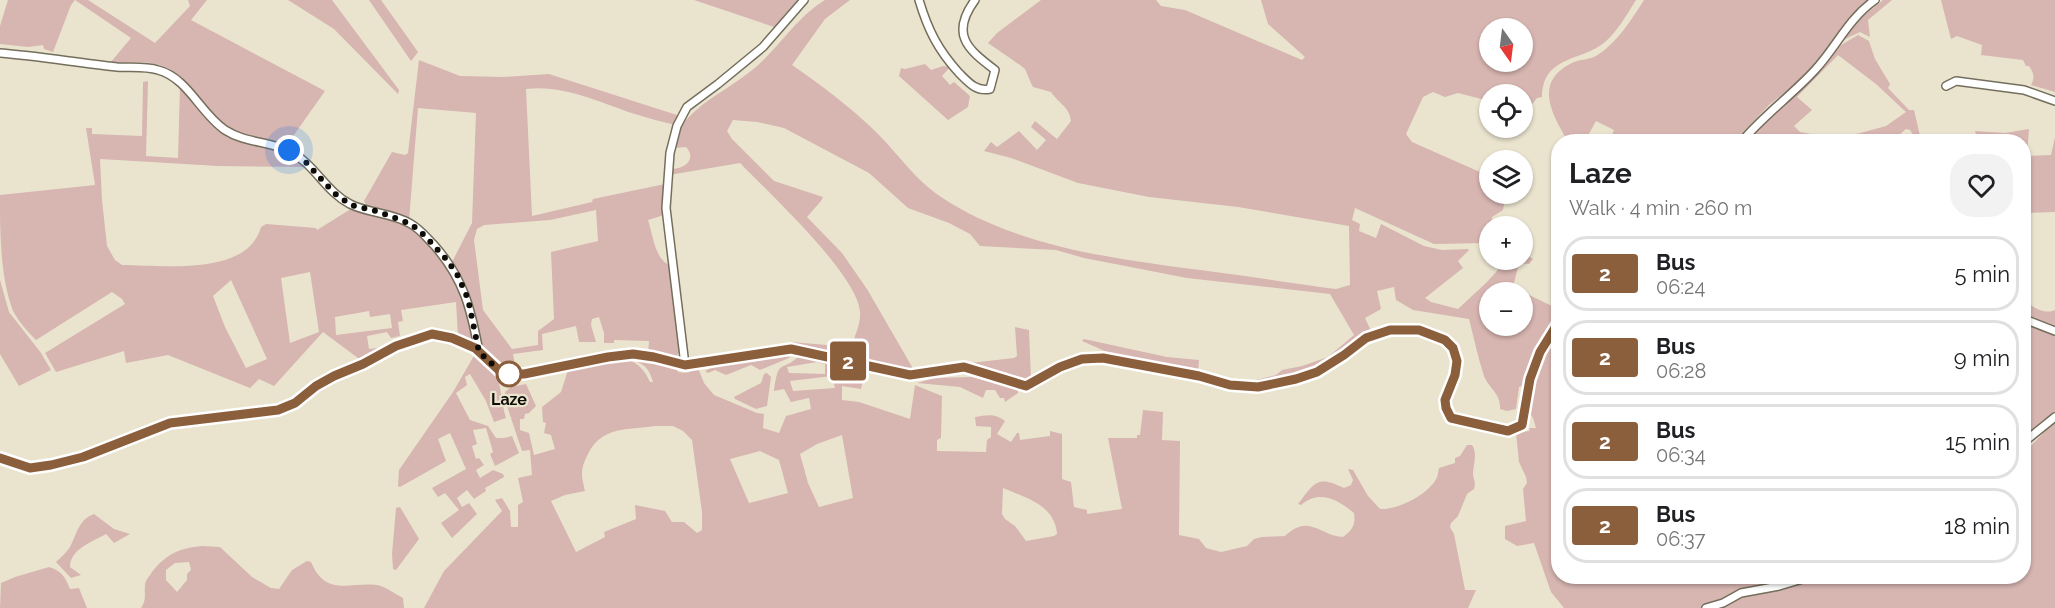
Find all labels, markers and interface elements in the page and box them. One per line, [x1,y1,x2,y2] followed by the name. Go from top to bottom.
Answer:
[1479,18,1533,72] north arrow
[1479,18,1533,336] map controls
[1479,84,1533,138] button: locate
[274,135,304,165] your location
[1479,150,1533,204] button: layers
[1950,154,2013,217] button: heart
[1569,157,1632,190] text: Laze
[1569,196,1752,220] text: Walk · 4 min · 260 m
[1479,216,1533,270] button: +
[1656,249,1695,275] text: Bus
[1599,261,1611,286] text: 2
[1955,261,2010,287] text: 5 min
[1656,275,1705,299] text: 06:24
[1479,282,1533,336] button: −
[1656,333,1695,359] text: Bus
[828,342,868,380] line badge: 2
[1599,345,1611,370] text: 2
[1954,345,2010,371] text: 9 min
[842,349,854,374] text: 2
[1656,359,1706,383] text: 06:28
[496,361,522,387] marker: Laze
[491,390,527,409] place label: Laze
[1656,417,1695,443] text: Bus
[1599,429,1611,454] text: 2
[1945,429,2010,455] text: 15 min
[1656,443,1706,467] text: 06:34
[1656,501,1695,527] text: Bus
[1599,513,1611,538] text: 2
[1944,513,2010,539] text: 18 min
[1656,527,1705,551] text: 06:37

